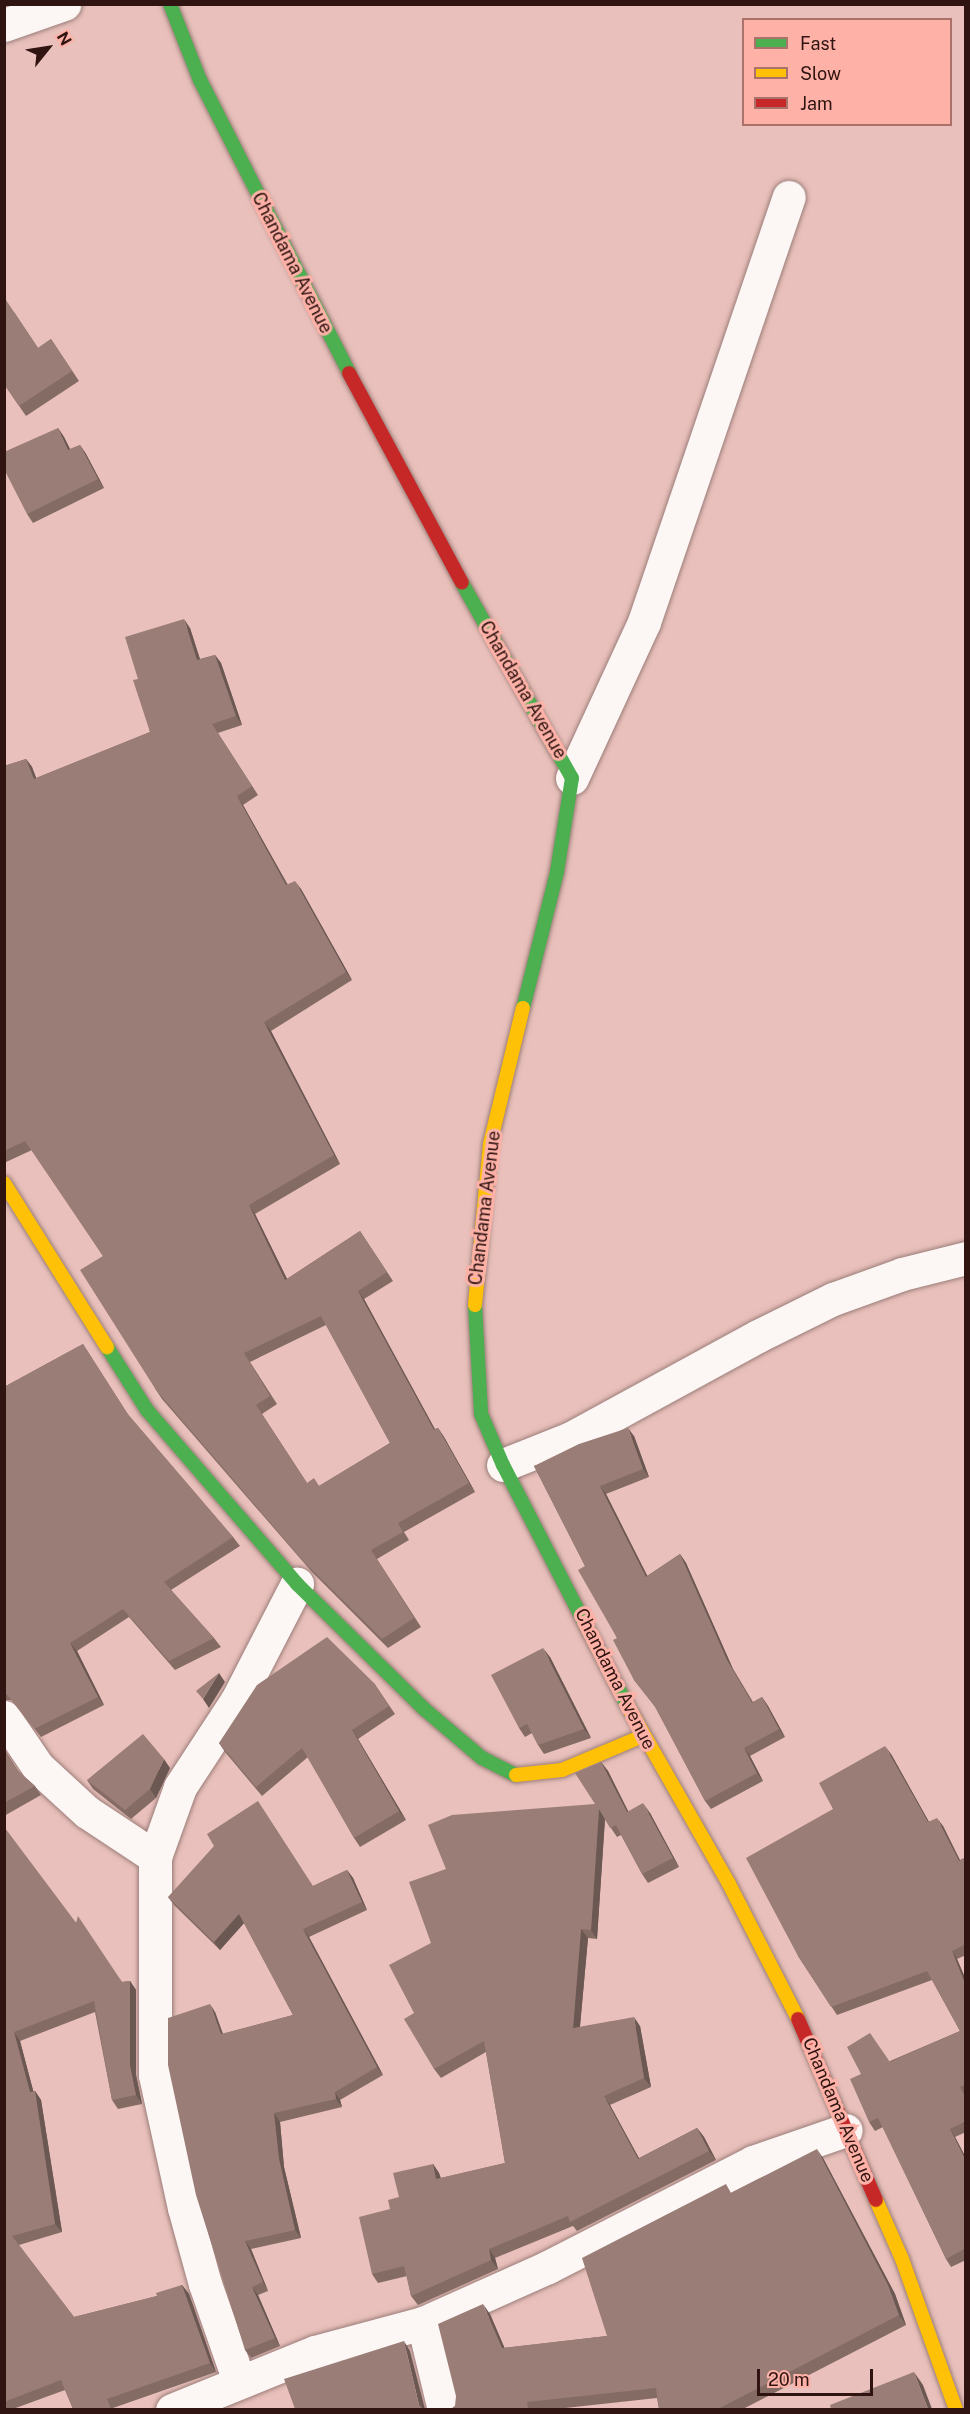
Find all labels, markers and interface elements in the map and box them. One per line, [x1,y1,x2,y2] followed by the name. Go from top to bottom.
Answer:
[18,18,78,78] north arrow
[742,18,952,126] legend
[53,29,75,49] text: N
[800,33,836,54] text: Fast
[800,63,841,84] text: Slow
[800,93,833,114] text: Jam
[247,189,337,337] street label: Chandama Avenue
[475,617,571,763] street label: Chandama Avenue
[465,1130,505,1286] street label: Chandama Avenue
[570,1605,660,1753] street label: Chandama Avenue
[798,2034,878,2186] street label: Chandama Avenue
[760,2357,876,2395] scale bar
[768,2369,810,2390] text: 20 m

